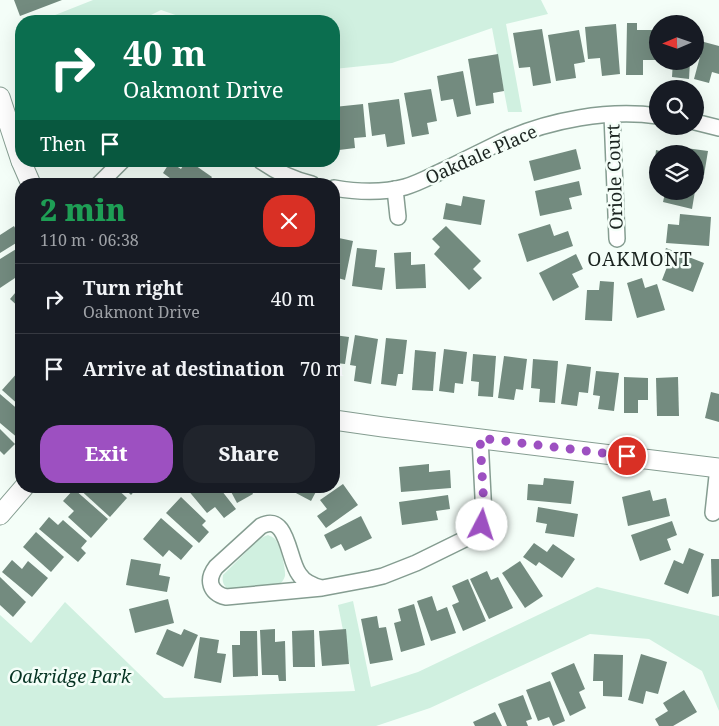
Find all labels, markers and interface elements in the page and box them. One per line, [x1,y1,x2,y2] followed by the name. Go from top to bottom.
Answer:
[649,15,704,70] north arrow
[649,15,704,200] map controls
[123,29,206,76] text: 40 m
[40,35,105,100] icon: right
[123,74,284,104] text: Oakmont Drive
[649,80,704,135] button: search
[421,119,541,189] street label: Oakdale Place
[600,124,628,230] street label: Oriole Court
[96,130,124,158] icon: arrive
[40,131,86,157] text: Then
[649,145,704,200] button: layers
[40,189,126,230] text: 2 min
[263,195,315,247] button: close
[40,229,139,251] text: 110 m · 06:38
[587,246,693,272] district label: OAKMONT
[83,275,183,301] text: Turn right
[40,285,68,313] icon: right
[271,286,315,312] text: 40 m
[83,301,200,323] text: Oakmont Drive
[40,355,68,383] icon: arrive
[83,356,285,382] text: Arrive at destination
[300,356,344,382] text: 70 m
[40,425,173,483] button: Exit
[183,425,315,483] button: Share
[606,435,648,477] pin
[613,442,641,470] icon: arrive
[455,498,507,550] position arrow
[9,664,132,688] park label: Oakridge Park

